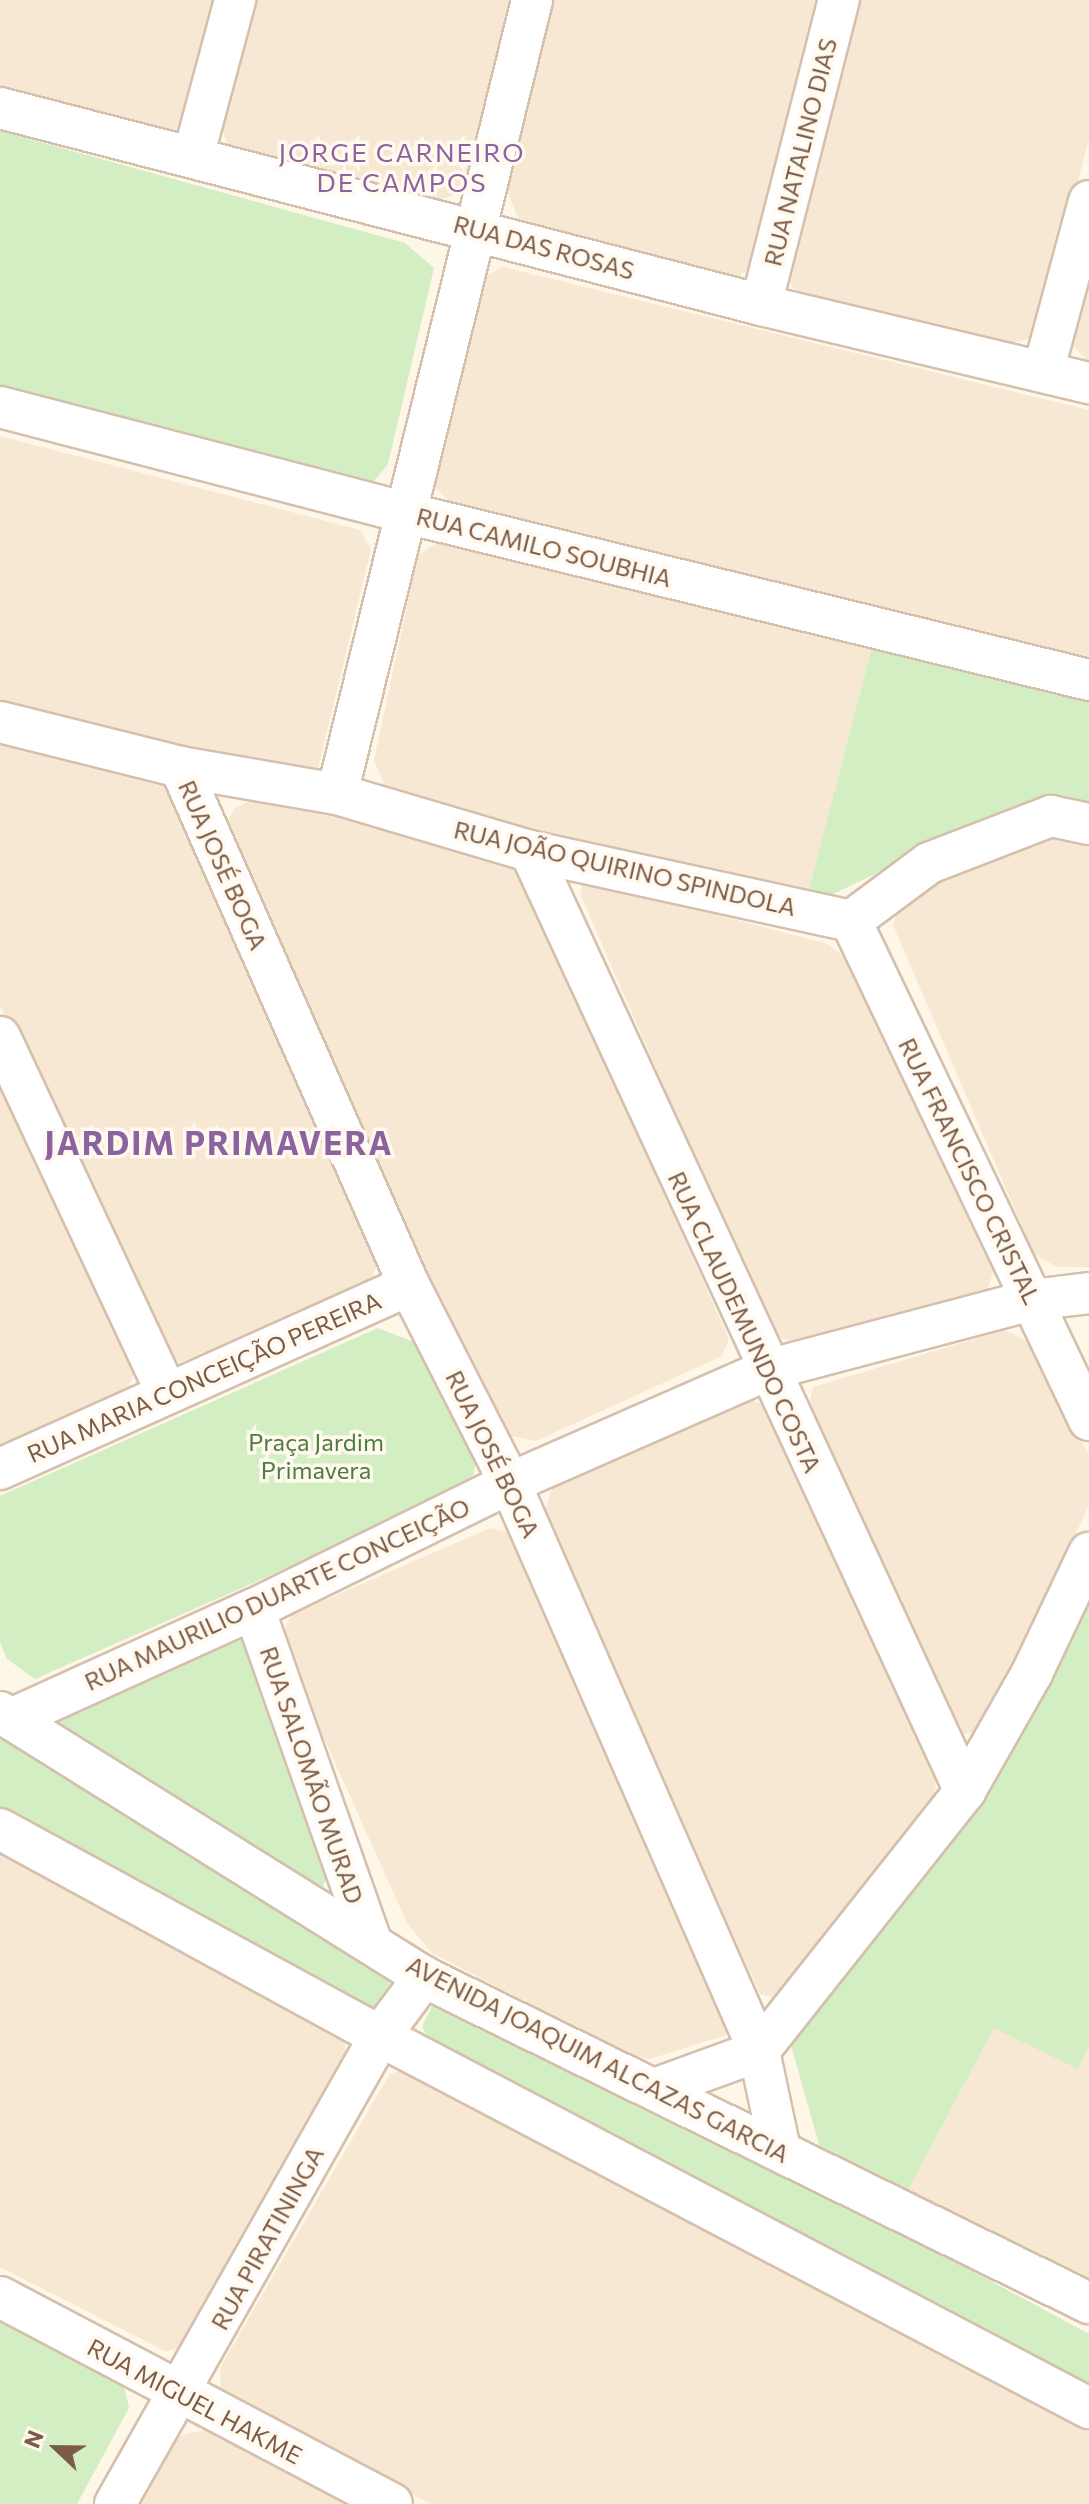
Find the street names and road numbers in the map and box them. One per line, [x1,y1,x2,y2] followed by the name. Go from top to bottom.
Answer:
[758,35,842,269] street label: RUA NATALINO DIAS
[451,209,637,285] street label: RUA DAS ROSAS
[414,501,674,593] street label: RUA CAMILO SOUBHIA
[173,776,273,954] street label: RUA JOSÉ BOGA
[451,815,799,921] street label: RUA JOÃO QUIRINO SPINDOLA
[893,1033,1047,1309] street label: RUA FRANCISCO CRISTAL
[662,1167,828,1477] street label: RUA CLAUDEMUNDO COSTA
[23,1286,385,1468] street label: RUA MARIA CONCEIÇÃO PEREIRA
[440,1366,546,1542] street label: RUA JOSÉ BOGA
[80,1492,474,1696] street label: RUA MAURILIO DUARTE CONCEIÇÃO
[254,1643,370,1907] street label: RUA SALOMÃO MURAD
[402,1950,794,2168] street label: AVENIDA JOAQUIM ALCAZAS GARCIA
[205,2141,329,2335] street label: RUA PIRATININGA
[83,2332,307,2470] street label: RUA MIGUEL HAKME

